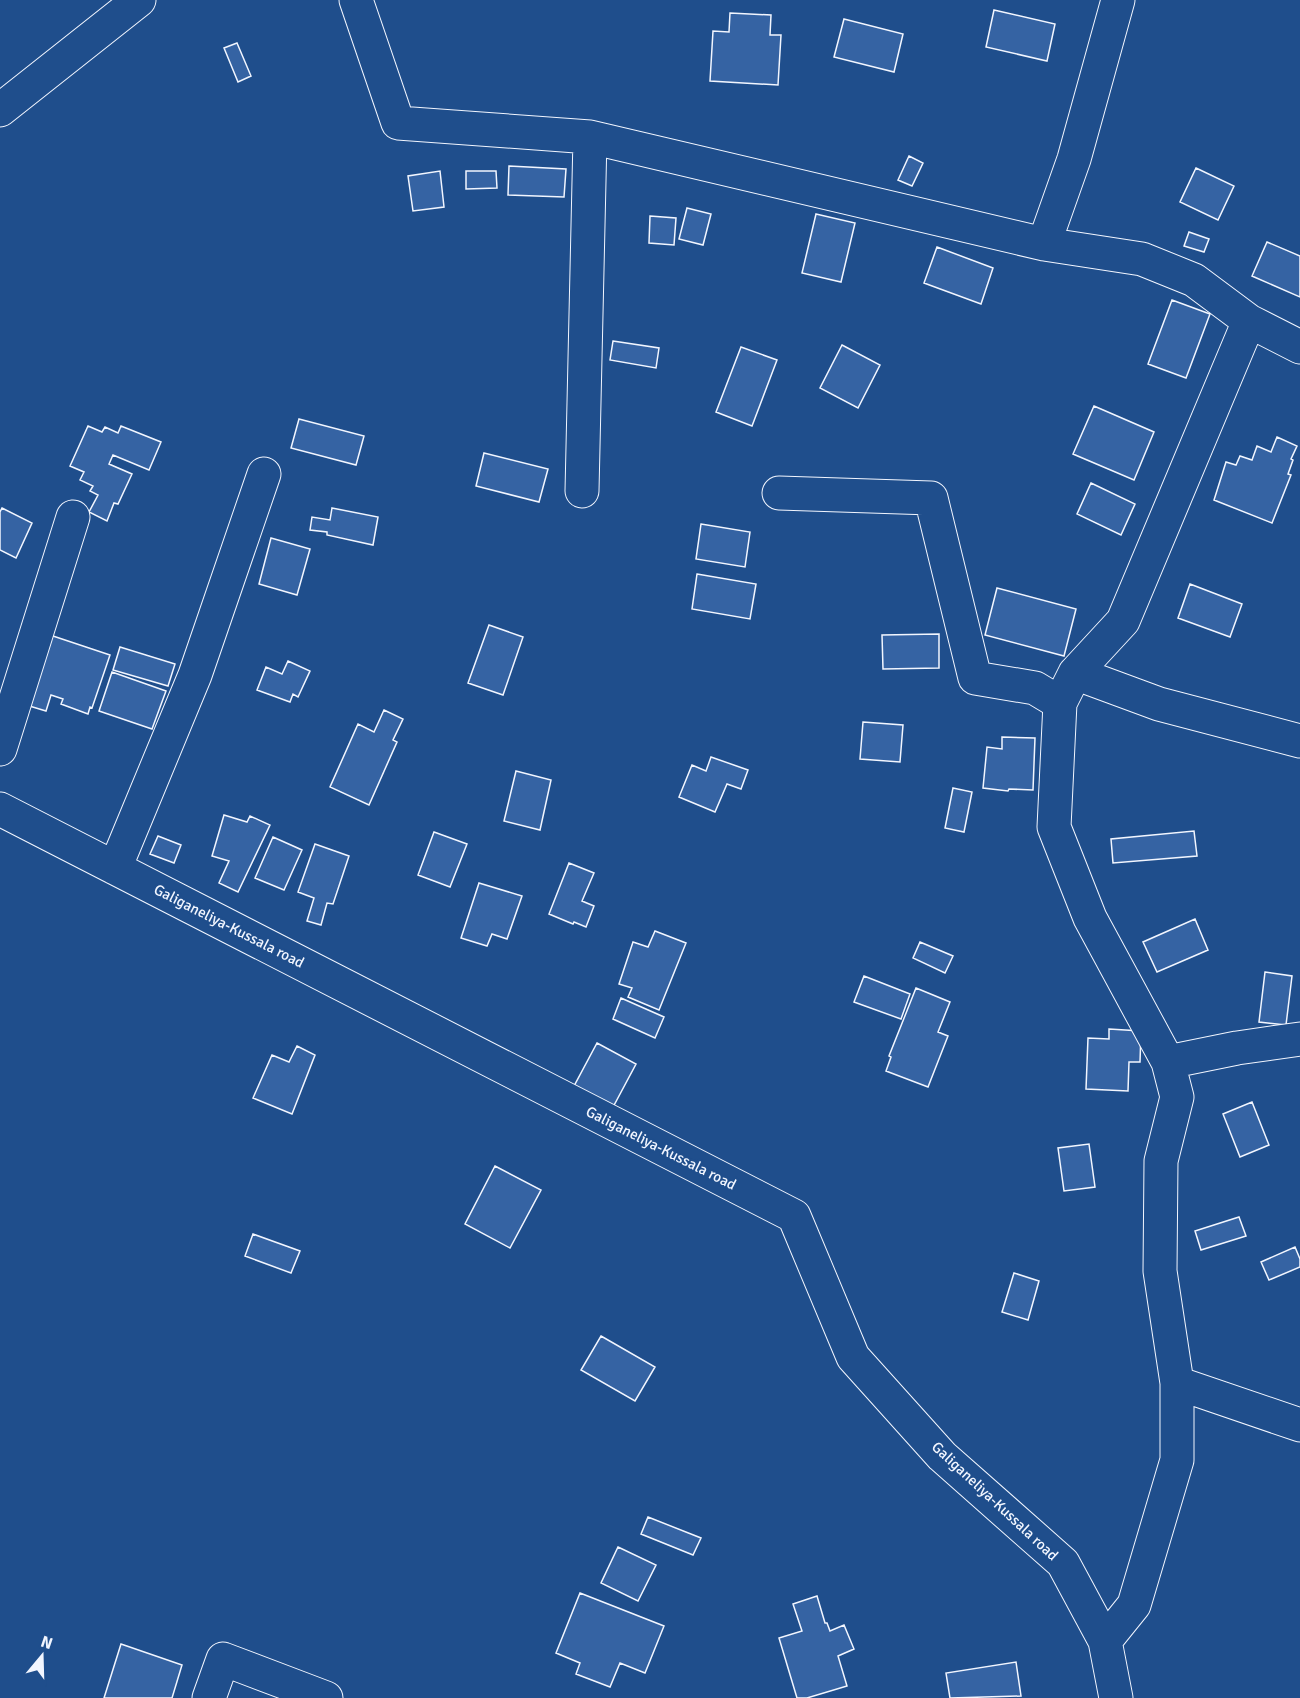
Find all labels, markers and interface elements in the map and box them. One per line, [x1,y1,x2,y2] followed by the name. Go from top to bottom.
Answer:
[151,880,307,972] street label: Galiganeliya-Kussala road
[583,1102,739,1194] street label: Galiganeliya-Kussala road
[928,1438,1062,1564] street label: Galiganeliya-Kussala road
[12,1626,72,1686] north arrow
[38,1631,55,1654] text: N

